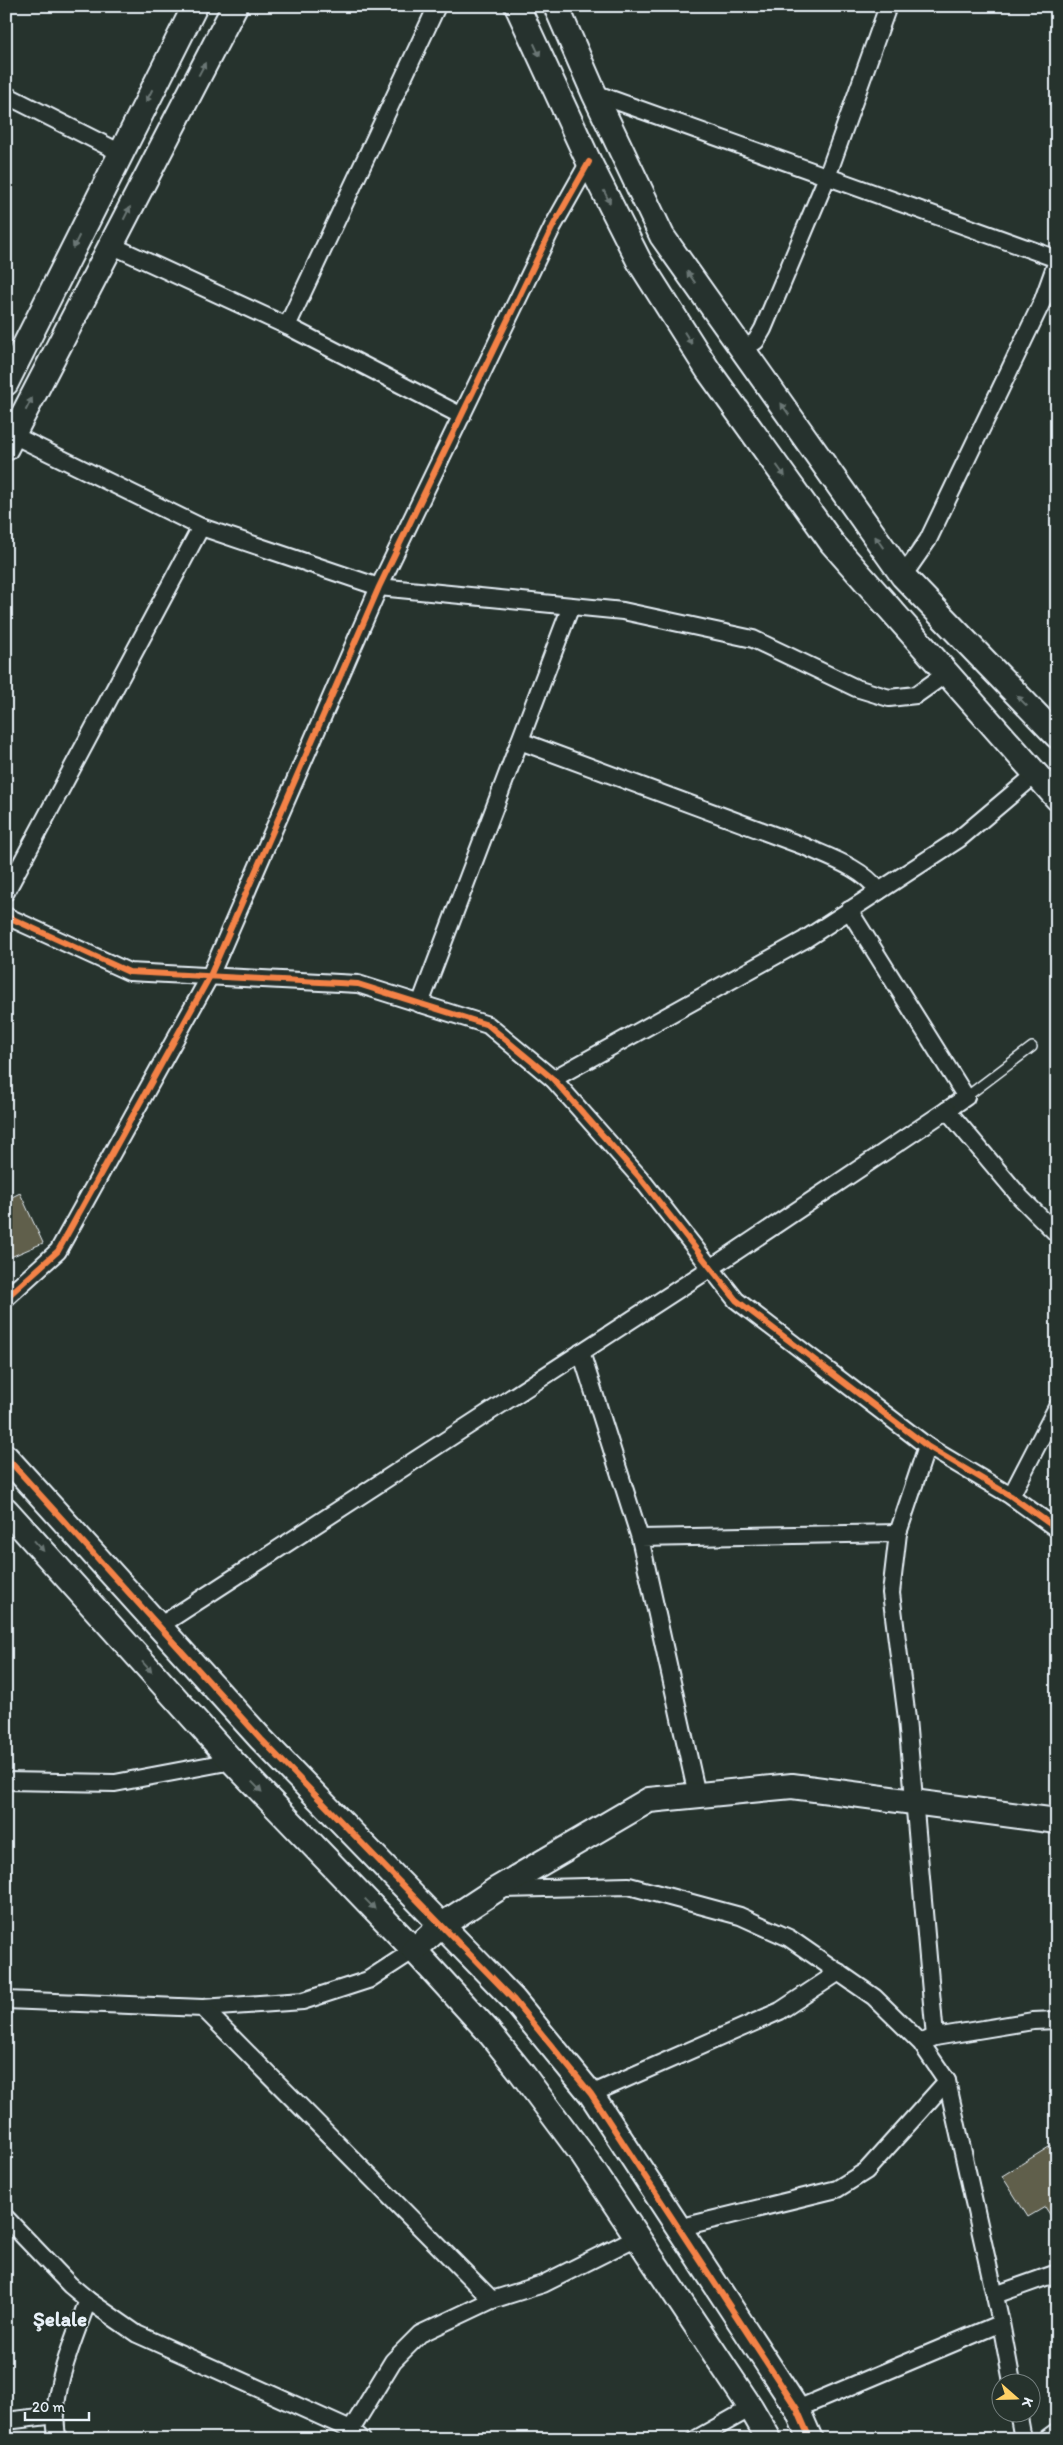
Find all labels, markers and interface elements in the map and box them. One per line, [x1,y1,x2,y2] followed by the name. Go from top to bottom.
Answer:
[533,43,542,58] one-way arrow
[197,62,206,75] one-way arrow
[145,89,153,104] one-way arrow
[603,190,611,204] one-way arrow
[123,206,131,220] one-way arrow
[72,235,80,249] one-way arrow
[686,270,696,284] one-way arrow
[683,332,692,345] one-way arrow
[25,397,33,412] one-way arrow
[780,403,790,416] one-way arrow
[775,465,785,478] one-way arrow
[874,535,884,549] one-way arrow
[1017,696,1029,708] one-way arrow
[33,1539,45,1551] one-way arrow
[141,1660,153,1672] one-way arrow
[251,1781,263,1793] one-way arrow
[363,1898,375,1910] one-way arrow
[33,2306,87,2332] district label: Şelale
[990,2372,1040,2422] north arrow
[25,2390,89,2422] scale bar
[1018,2395,1037,2410] text: K
[32,2398,66,2416] text: 20 m

